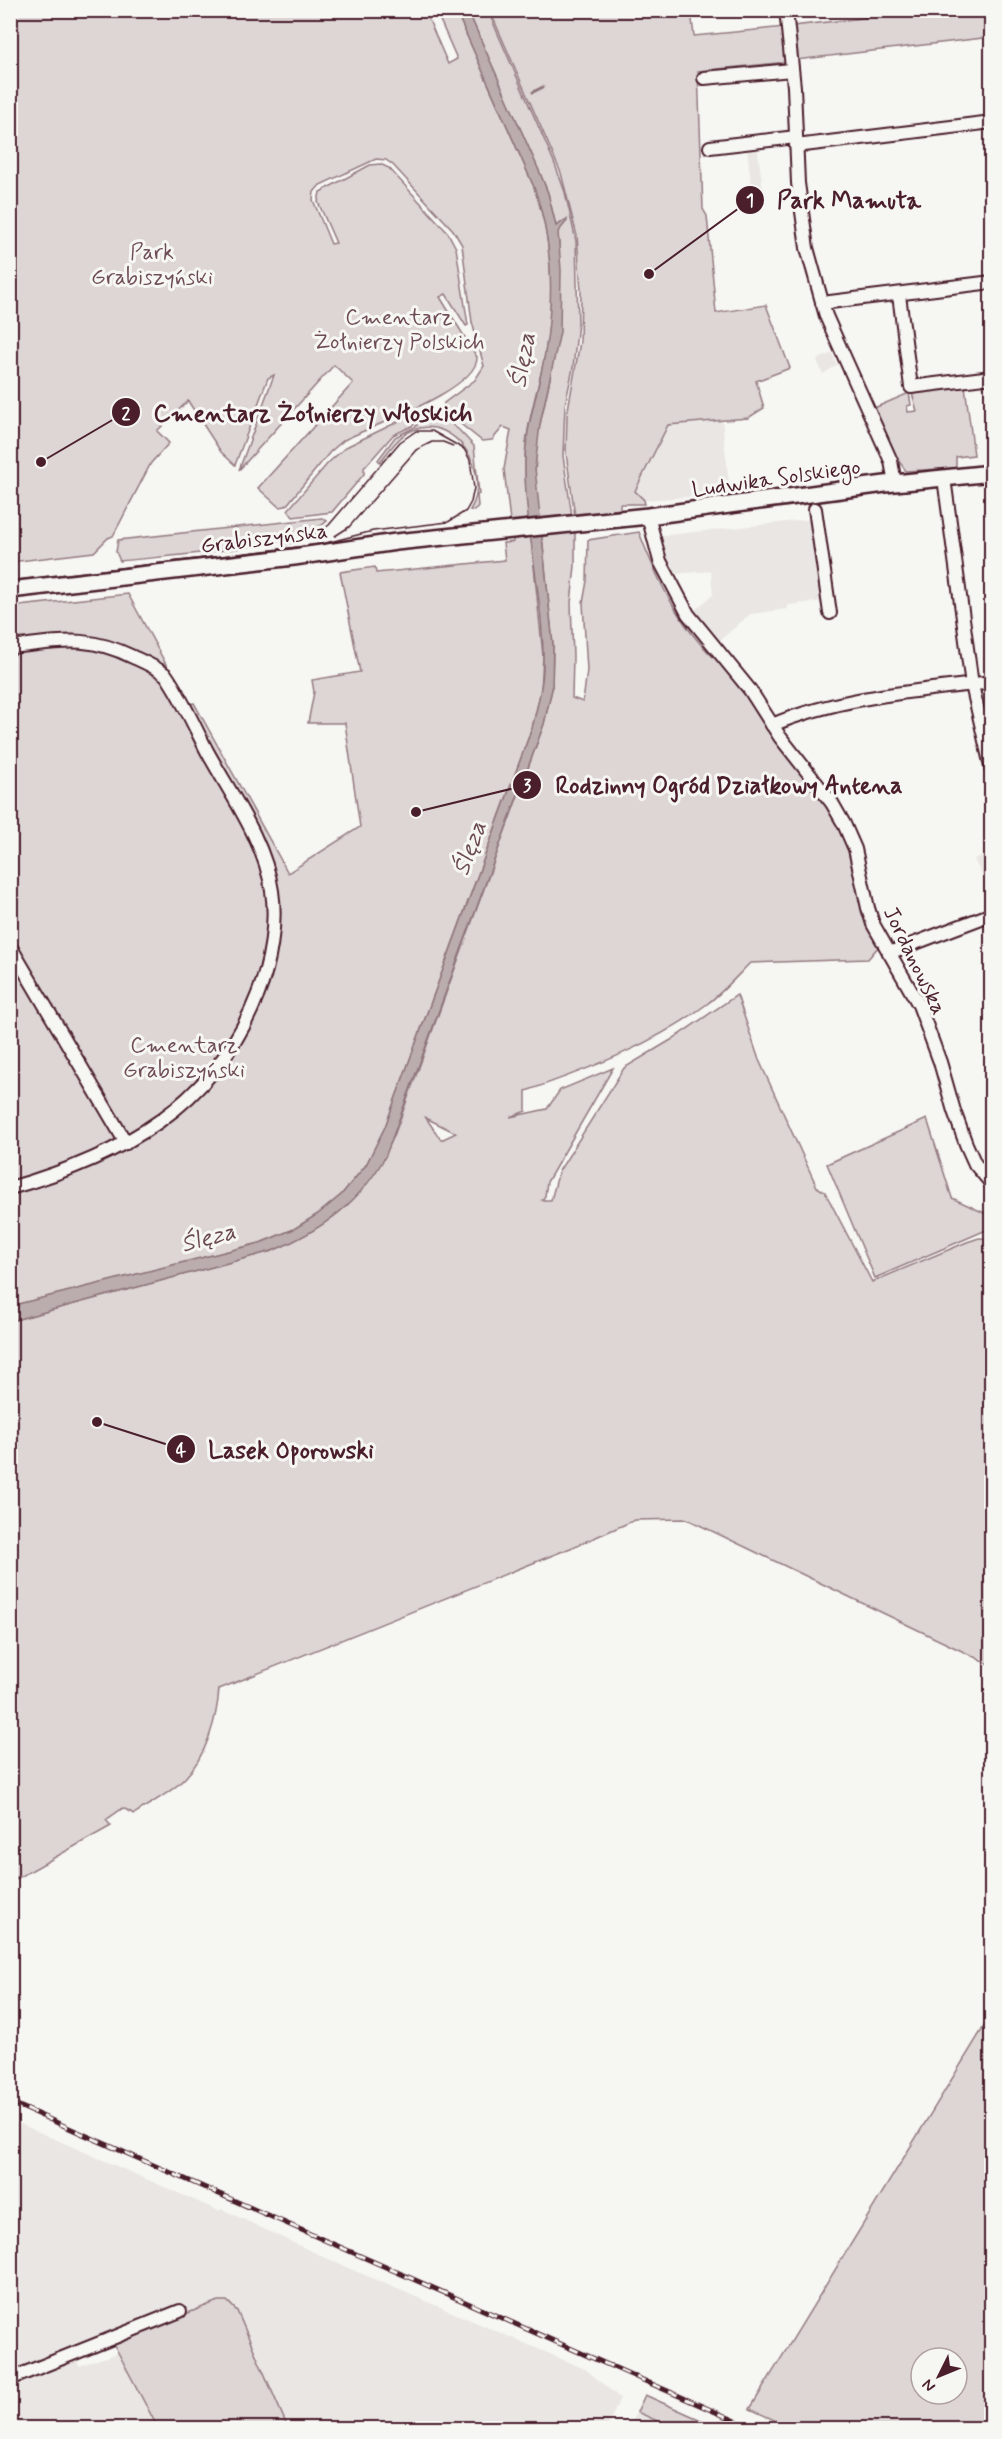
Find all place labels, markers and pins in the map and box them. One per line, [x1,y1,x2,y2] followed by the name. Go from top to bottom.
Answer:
[735,179,933,221] callout: Park Mamuta
[111,391,486,433] callout: Cmentarz Żołnierzy Włoskich
[512,764,916,806] callout: Rodzinny Ogród Działkowy Antena
[166,1428,386,1470] callout: Lasek Oporowski

